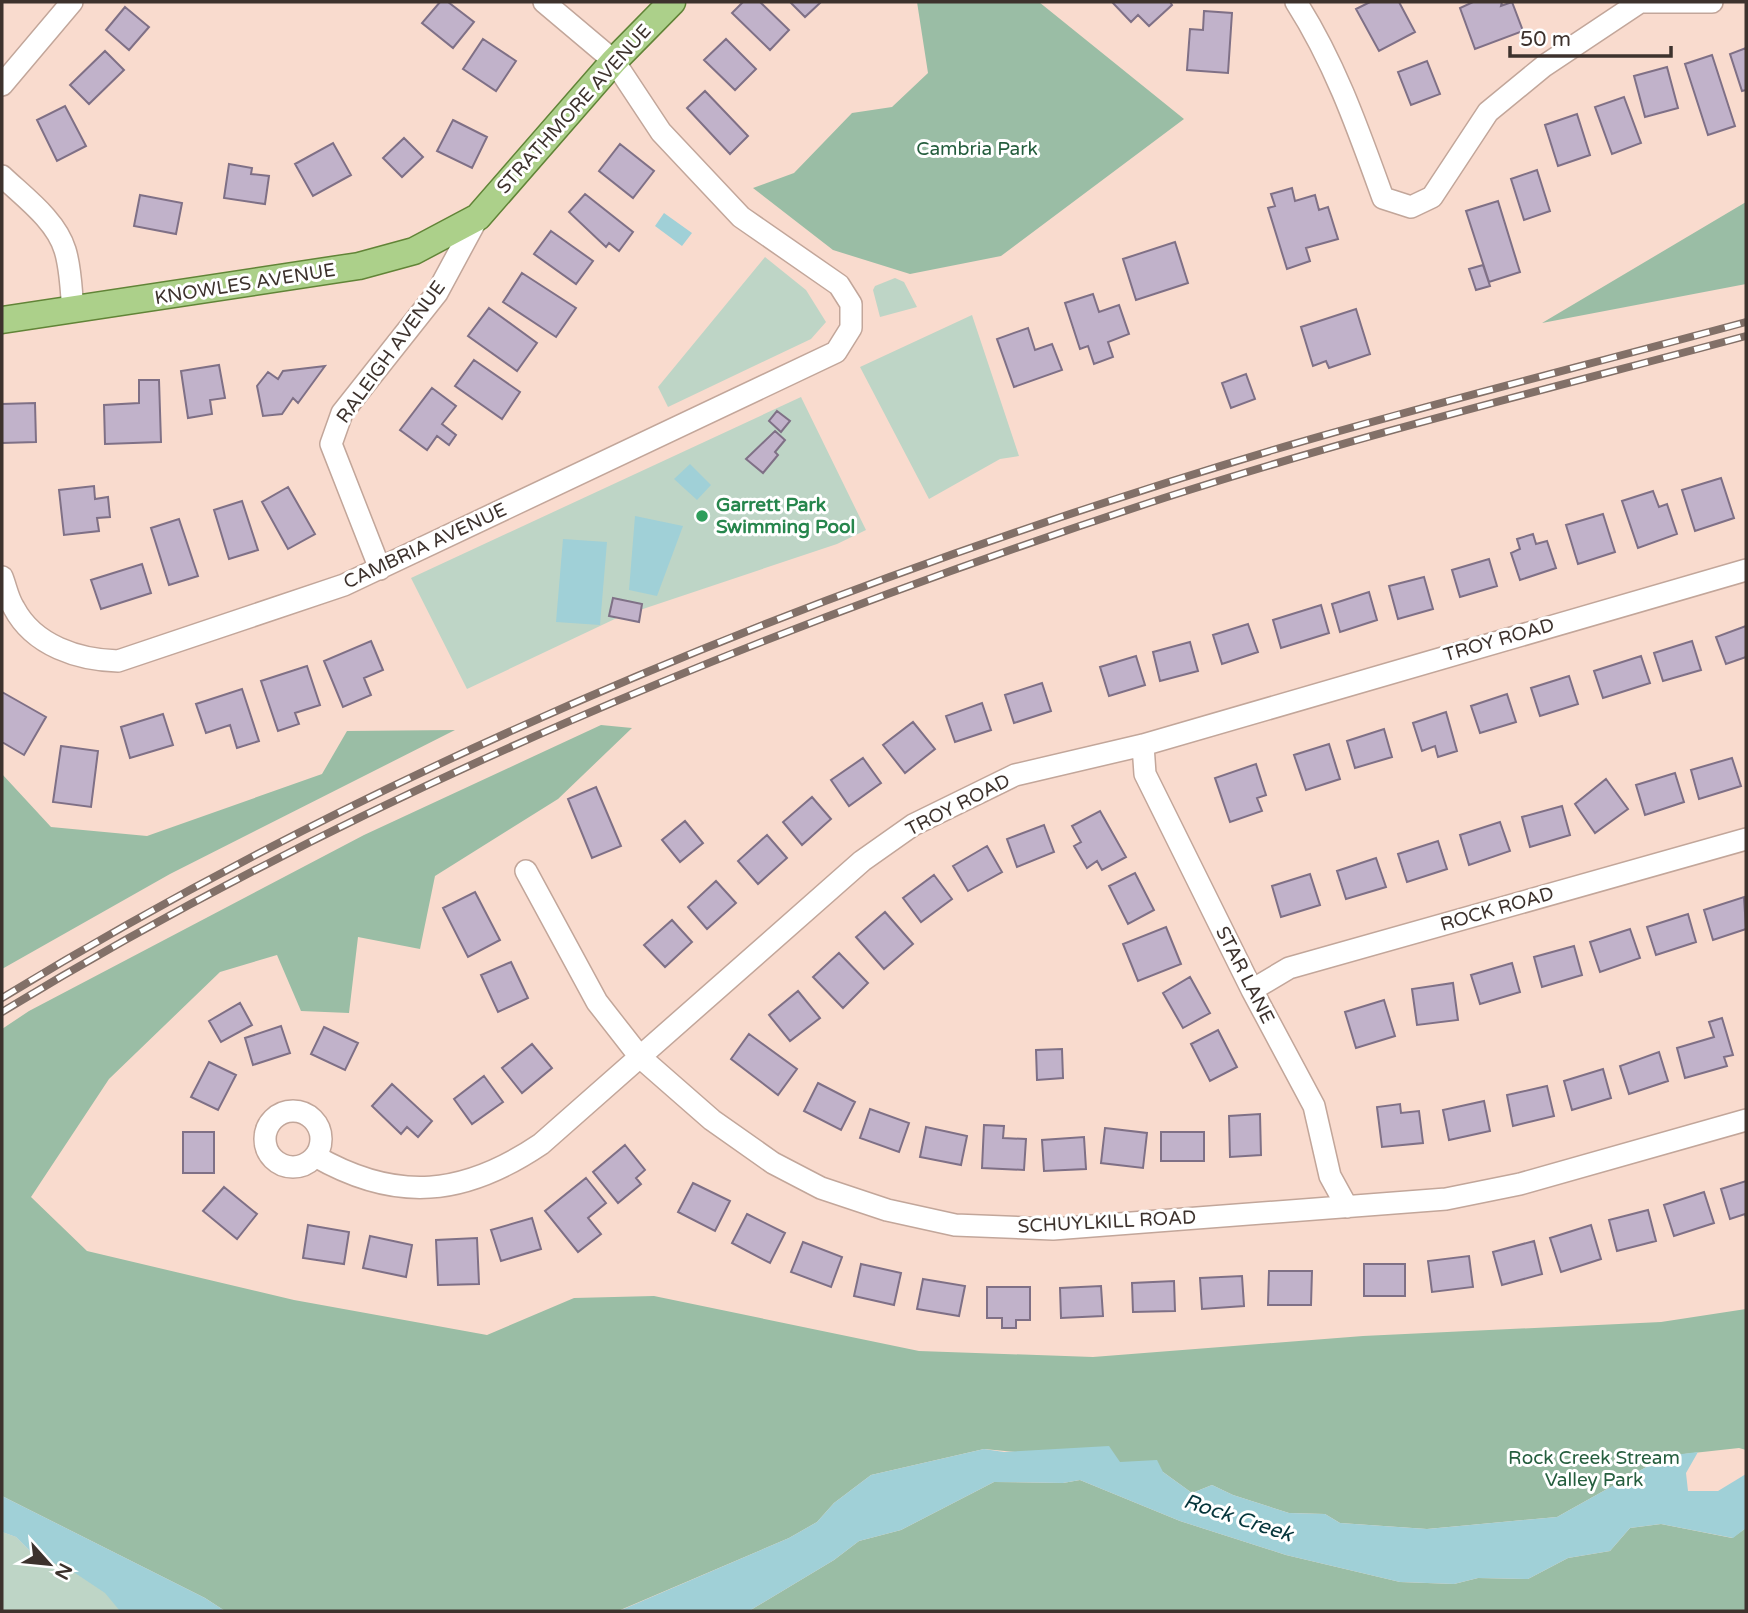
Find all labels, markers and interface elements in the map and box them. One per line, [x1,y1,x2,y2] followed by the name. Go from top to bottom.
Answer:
[1510,14,1671,58] scale bar
[492,20,656,198] street label: STRATHMORE AVENUE
[1520,27,1571,52] text: 50 m
[916,138,1038,160] park label: Cambria Park
[153,259,337,309] street label: KNOWLES AVENUE
[332,277,450,427] street label: RALEIGH AVENUE
[716,494,855,539] place label: Garrett Park Swimming Pool
[340,499,510,593] street label: CAMBRIA AVENUE
[694,508,710,524] marker: Garrett Park Swimming Pool
[1441,614,1557,666] street label: TROY ROAD
[902,769,1014,841] street label: TROY ROAD
[1438,882,1556,936] street label: ROCK ROAD
[1211,923,1279,1027] street label: STAR LANE
[1017,1206,1197,1238] street label: SCHUYLKILL ROAD
[1508,1447,1680,1491] park label: Rock Creek Stream Valley Park
[1180,1489,1297,1548] water label: Rock Creek
[14,1529,84,1599] north arrow
[50,1559,77,1583] text: N

